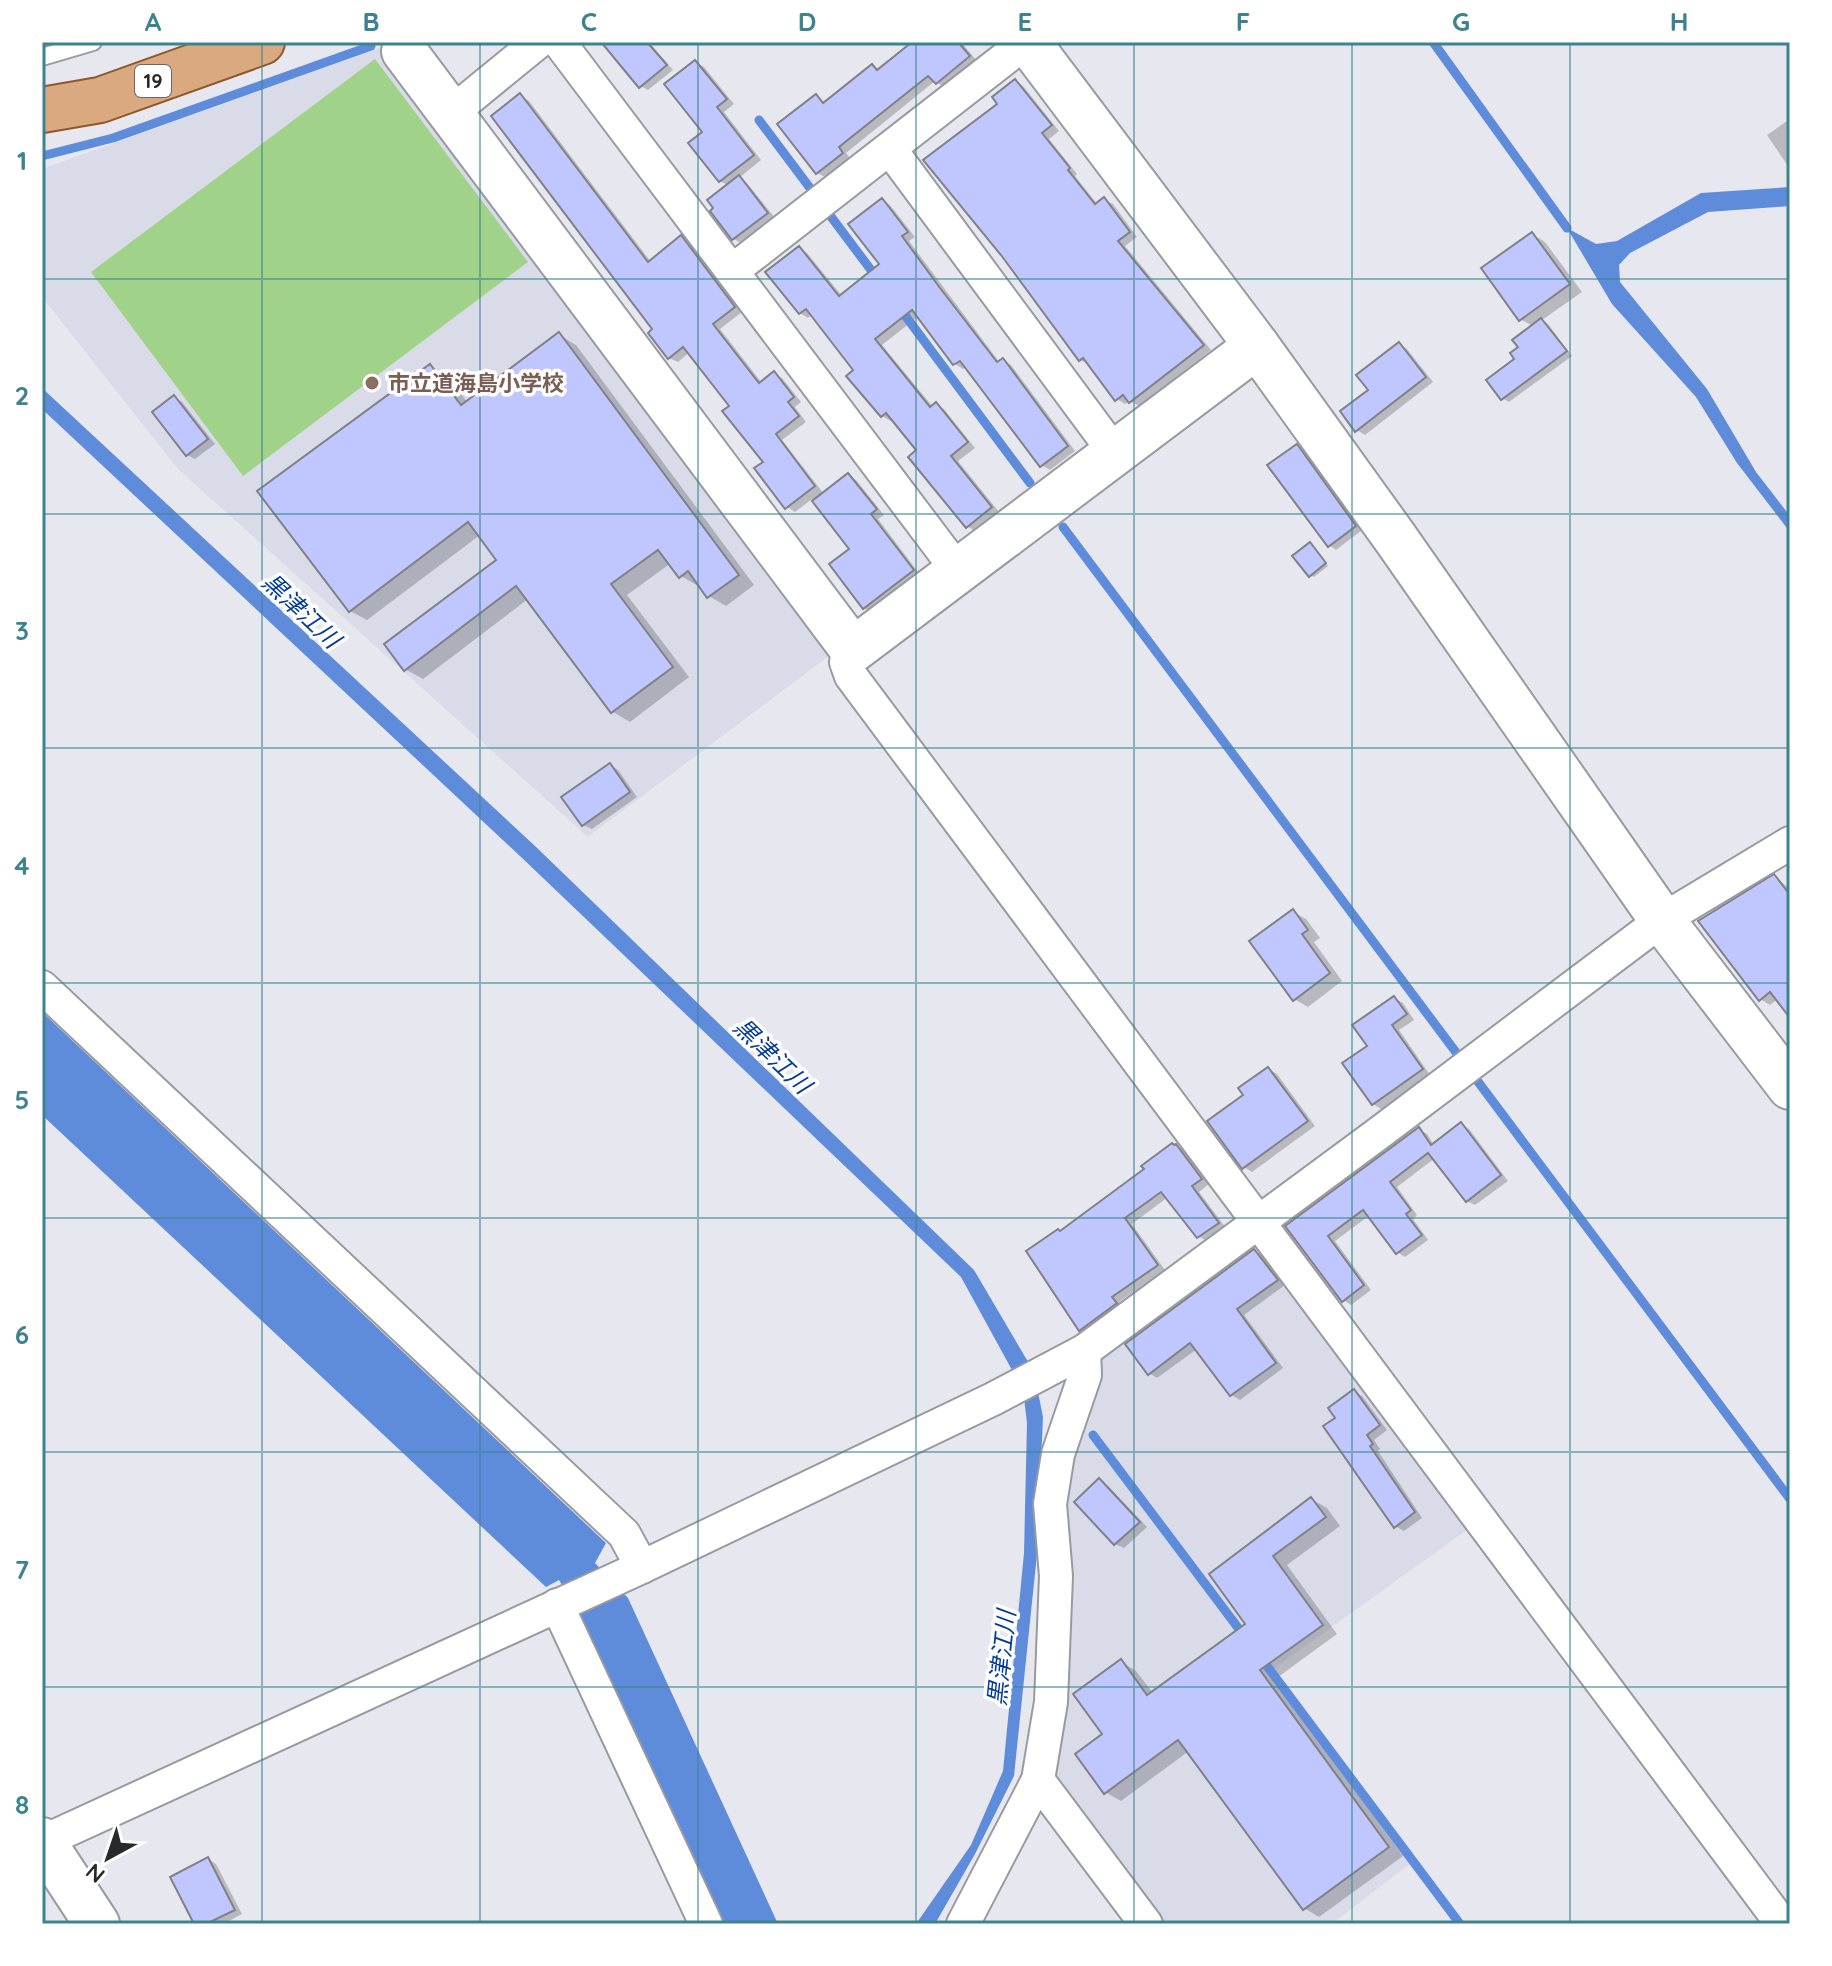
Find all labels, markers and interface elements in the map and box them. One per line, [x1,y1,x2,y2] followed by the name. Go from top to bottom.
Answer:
[145,5,162,38] text: A
[362,5,380,38] text: B
[581,5,597,38] text: C
[798,5,816,38] text: D
[1018,5,1032,38] text: E
[1236,5,1250,38] text: F
[1452,5,1470,38] text: G
[1670,5,1688,38] text: H
[135,65,171,97] road number: 19
[17,144,27,177] text: 1
[388,369,564,397] place label: 市立道海島小学校
[363,374,381,392] marker: 市立道海島小学校
[15,379,29,412] text: 2
[256,567,349,656] water label: 黒津江川
[15,614,29,647] text: 3
[14,849,30,882] text: 4
[728,1011,820,1101] water label: 黒津江川
[15,1083,29,1116] text: 5
[15,1318,29,1351] text: 6
[15,1553,29,1586] text: 7
[981,1606,1021,1707] water label: 黒津江川
[15,1788,29,1821] text: 8
[68,1818,148,1898] north arrow
[80,1857,110,1889] text: N

